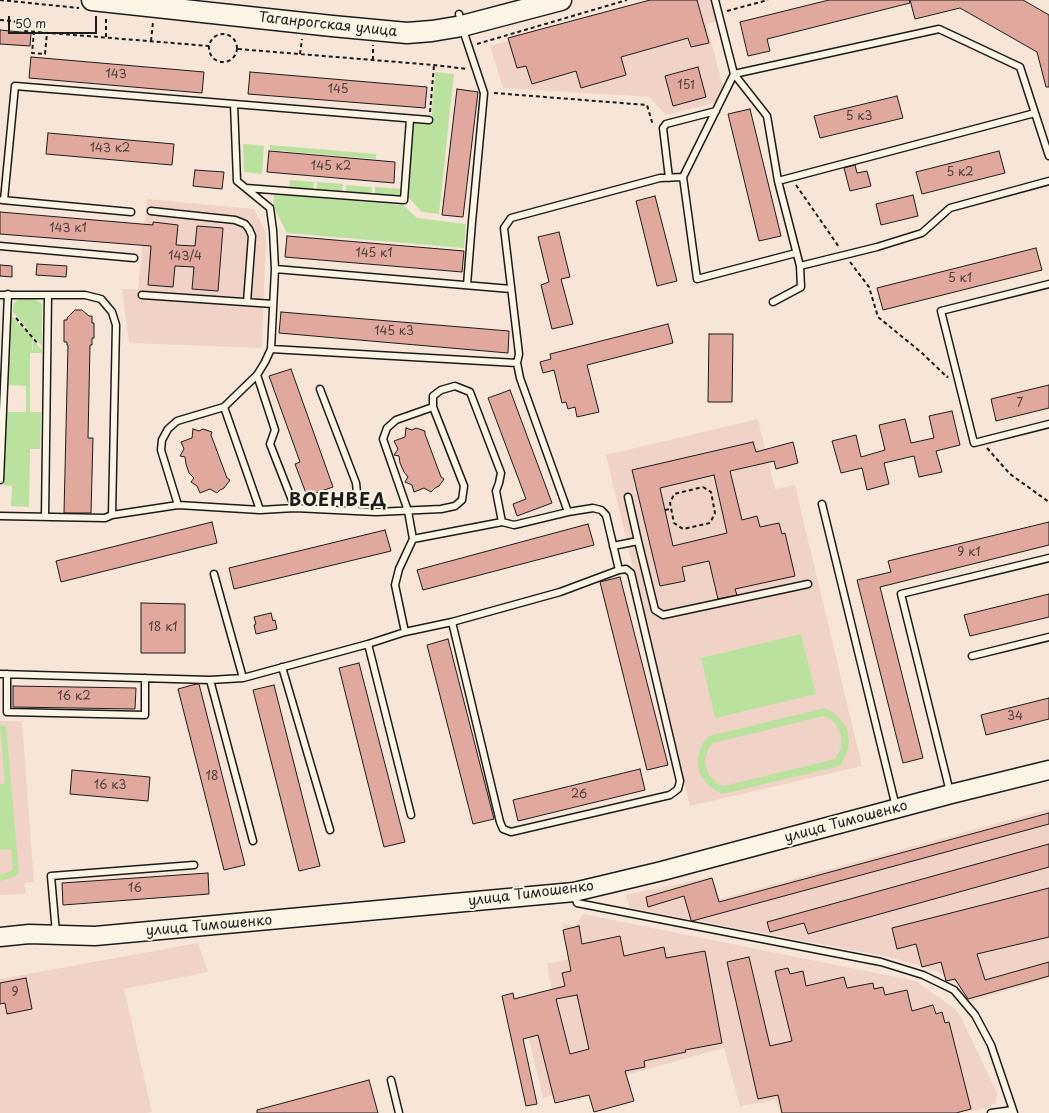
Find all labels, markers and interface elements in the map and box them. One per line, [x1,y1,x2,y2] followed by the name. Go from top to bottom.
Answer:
[10,8,99,34] scale bar
[258,9,398,41] street label: Таганрогская улица
[15,14,46,32] text: 50 m
[105,68,127,82] house number: 143
[677,79,695,93] house number: 151
[328,83,348,97] house number: 145
[846,110,872,124] house number: 5 к3
[90,142,130,156] house number: 143 к2
[311,160,351,174] house number: 145 к2
[946,166,974,180] house number: 5 к2
[49,222,87,236] house number: 143 к1
[355,247,393,261] house number: 145 к1
[168,250,202,264] house number: 143/4
[948,272,972,286] house number: 5 к1
[374,325,414,339] house number: 145 к3
[1017,397,1023,411] house number: 7
[288,490,388,512] district label: ВОЕНВЕД
[957,546,981,560] house number: 9 к1
[148,621,178,635] house number: 18 к1
[57,690,91,704] house number: 16 к2
[1007,710,1023,724] house number: 34
[206,770,218,784] house number: 18
[94,779,126,793] house number: 16 к3
[571,788,587,802] house number: 26
[783,798,909,846] street label: улица Тимошенко
[467,878,595,910] street label: улица Тимошенко
[128,882,142,896] house number: 16
[145,912,273,940] street label: улица Тимошенко
[11,986,19,1000] house number: 9

